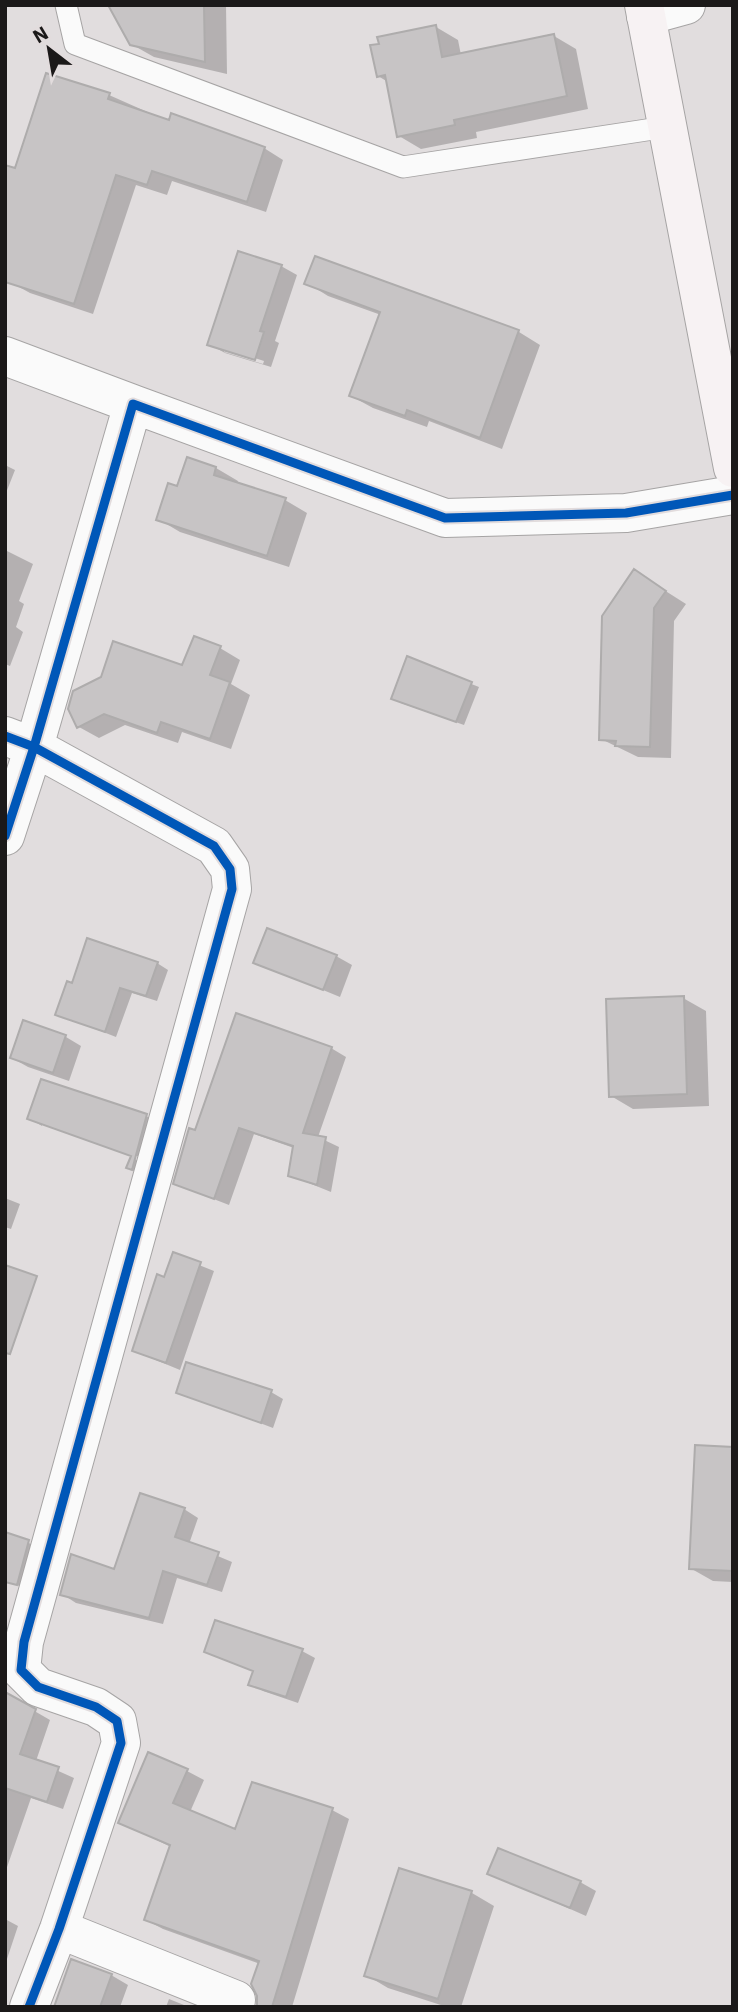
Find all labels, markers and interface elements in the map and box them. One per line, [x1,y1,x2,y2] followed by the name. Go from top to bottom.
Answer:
[14,14,84,84] north arrow
[28,21,52,48] text: N

